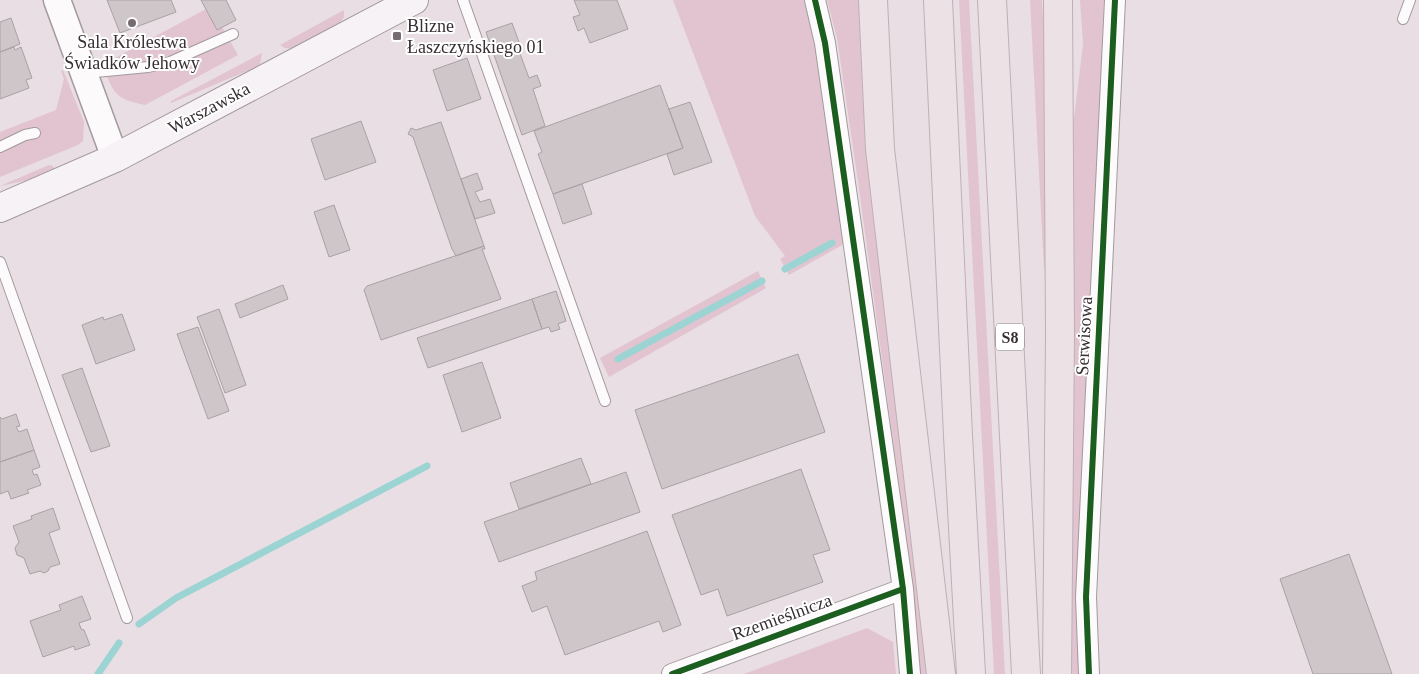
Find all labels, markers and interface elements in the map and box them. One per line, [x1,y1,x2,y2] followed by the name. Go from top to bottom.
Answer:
[407,16,544,57] place label: Blizne Łaszczyńskiego 01
[126,17,138,29] marker: Sala Królestwa Świadków Jehowy
[391,30,403,42] marker: Blizne Łaszczyńskiego 01
[64,32,200,73] place label: Sala Królestwa Świadków Jehowy
[165,78,253,138] street label: Warszawska
[1072,296,1096,376] street label: Serwisowa
[996,324,1024,351] road number: S8
[729,590,835,644] street label: Rzemieślnicza

